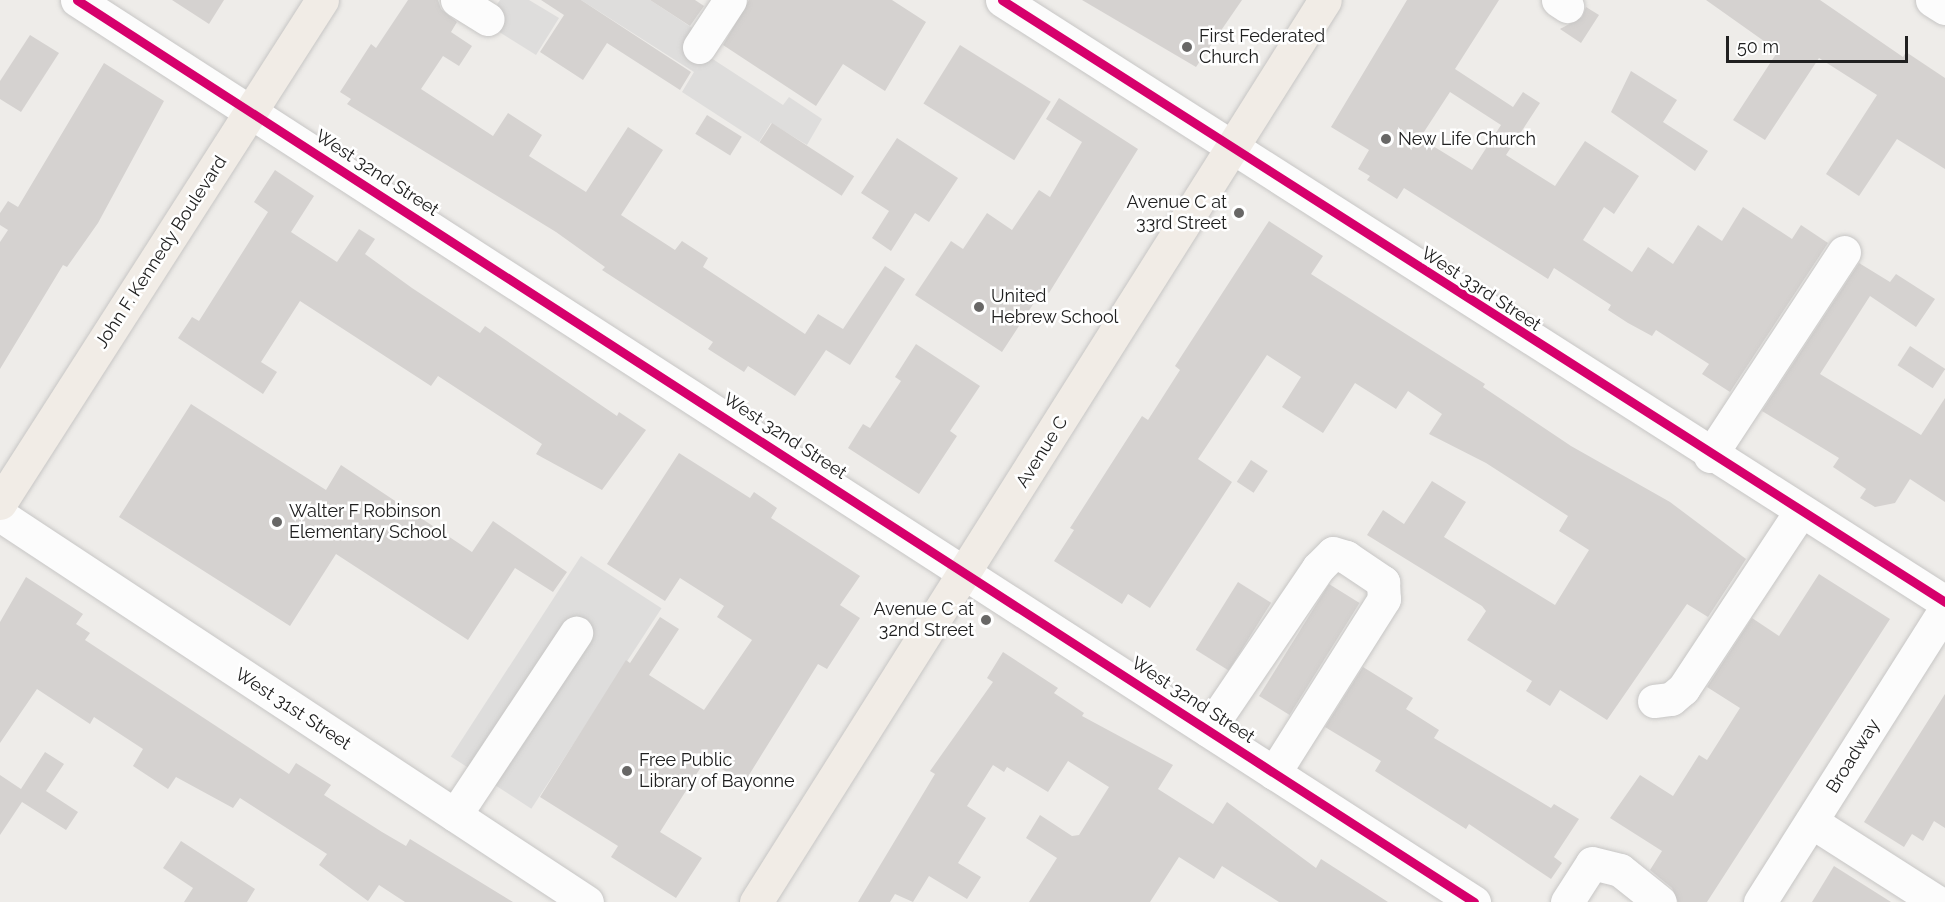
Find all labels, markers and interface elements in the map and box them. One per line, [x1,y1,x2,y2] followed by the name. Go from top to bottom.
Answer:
[1729,24,1910,62] scale bar
[1199,26,1325,68] place label: First Federated Church
[1737,36,1779,57] text: 50 m
[1180,40,1194,54] marker: First Federated Church
[311,125,443,221] street label: West 32nd Street
[1398,128,1536,150] place label: New Life Church
[1379,132,1393,146] marker: New Life Church
[91,152,231,352] street label: John F. Kennedy Boulevard
[1127,192,1227,234] place label: Avenue C at 33rd Street
[1232,206,1246,220] marker: Avenue C at 33rd Street
[1417,242,1545,336] street label: West 33rd Street
[991,286,1119,328] place label: United Hebrew School
[972,300,986,314] marker: United Hebrew School
[719,388,851,484] street label: West 32nd Street
[1012,412,1072,492] street label: Avenue C
[289,501,447,544] place label: Walter F Robinson Elementary School
[270,515,284,529] marker: Walter F Robinson Elementary School
[874,599,974,642] place label: Avenue C at 32nd Street
[979,613,993,627] marker: Avenue C at 32nd Street
[1127,652,1259,748] street label: West 32nd Street
[231,663,355,755] street label: West 31st Street
[1822,715,1884,797] street label: Broadway
[639,750,796,792] place label: Free Public Library of Bayonne
[620,764,634,778] marker: Free Public Library of Bayonne

